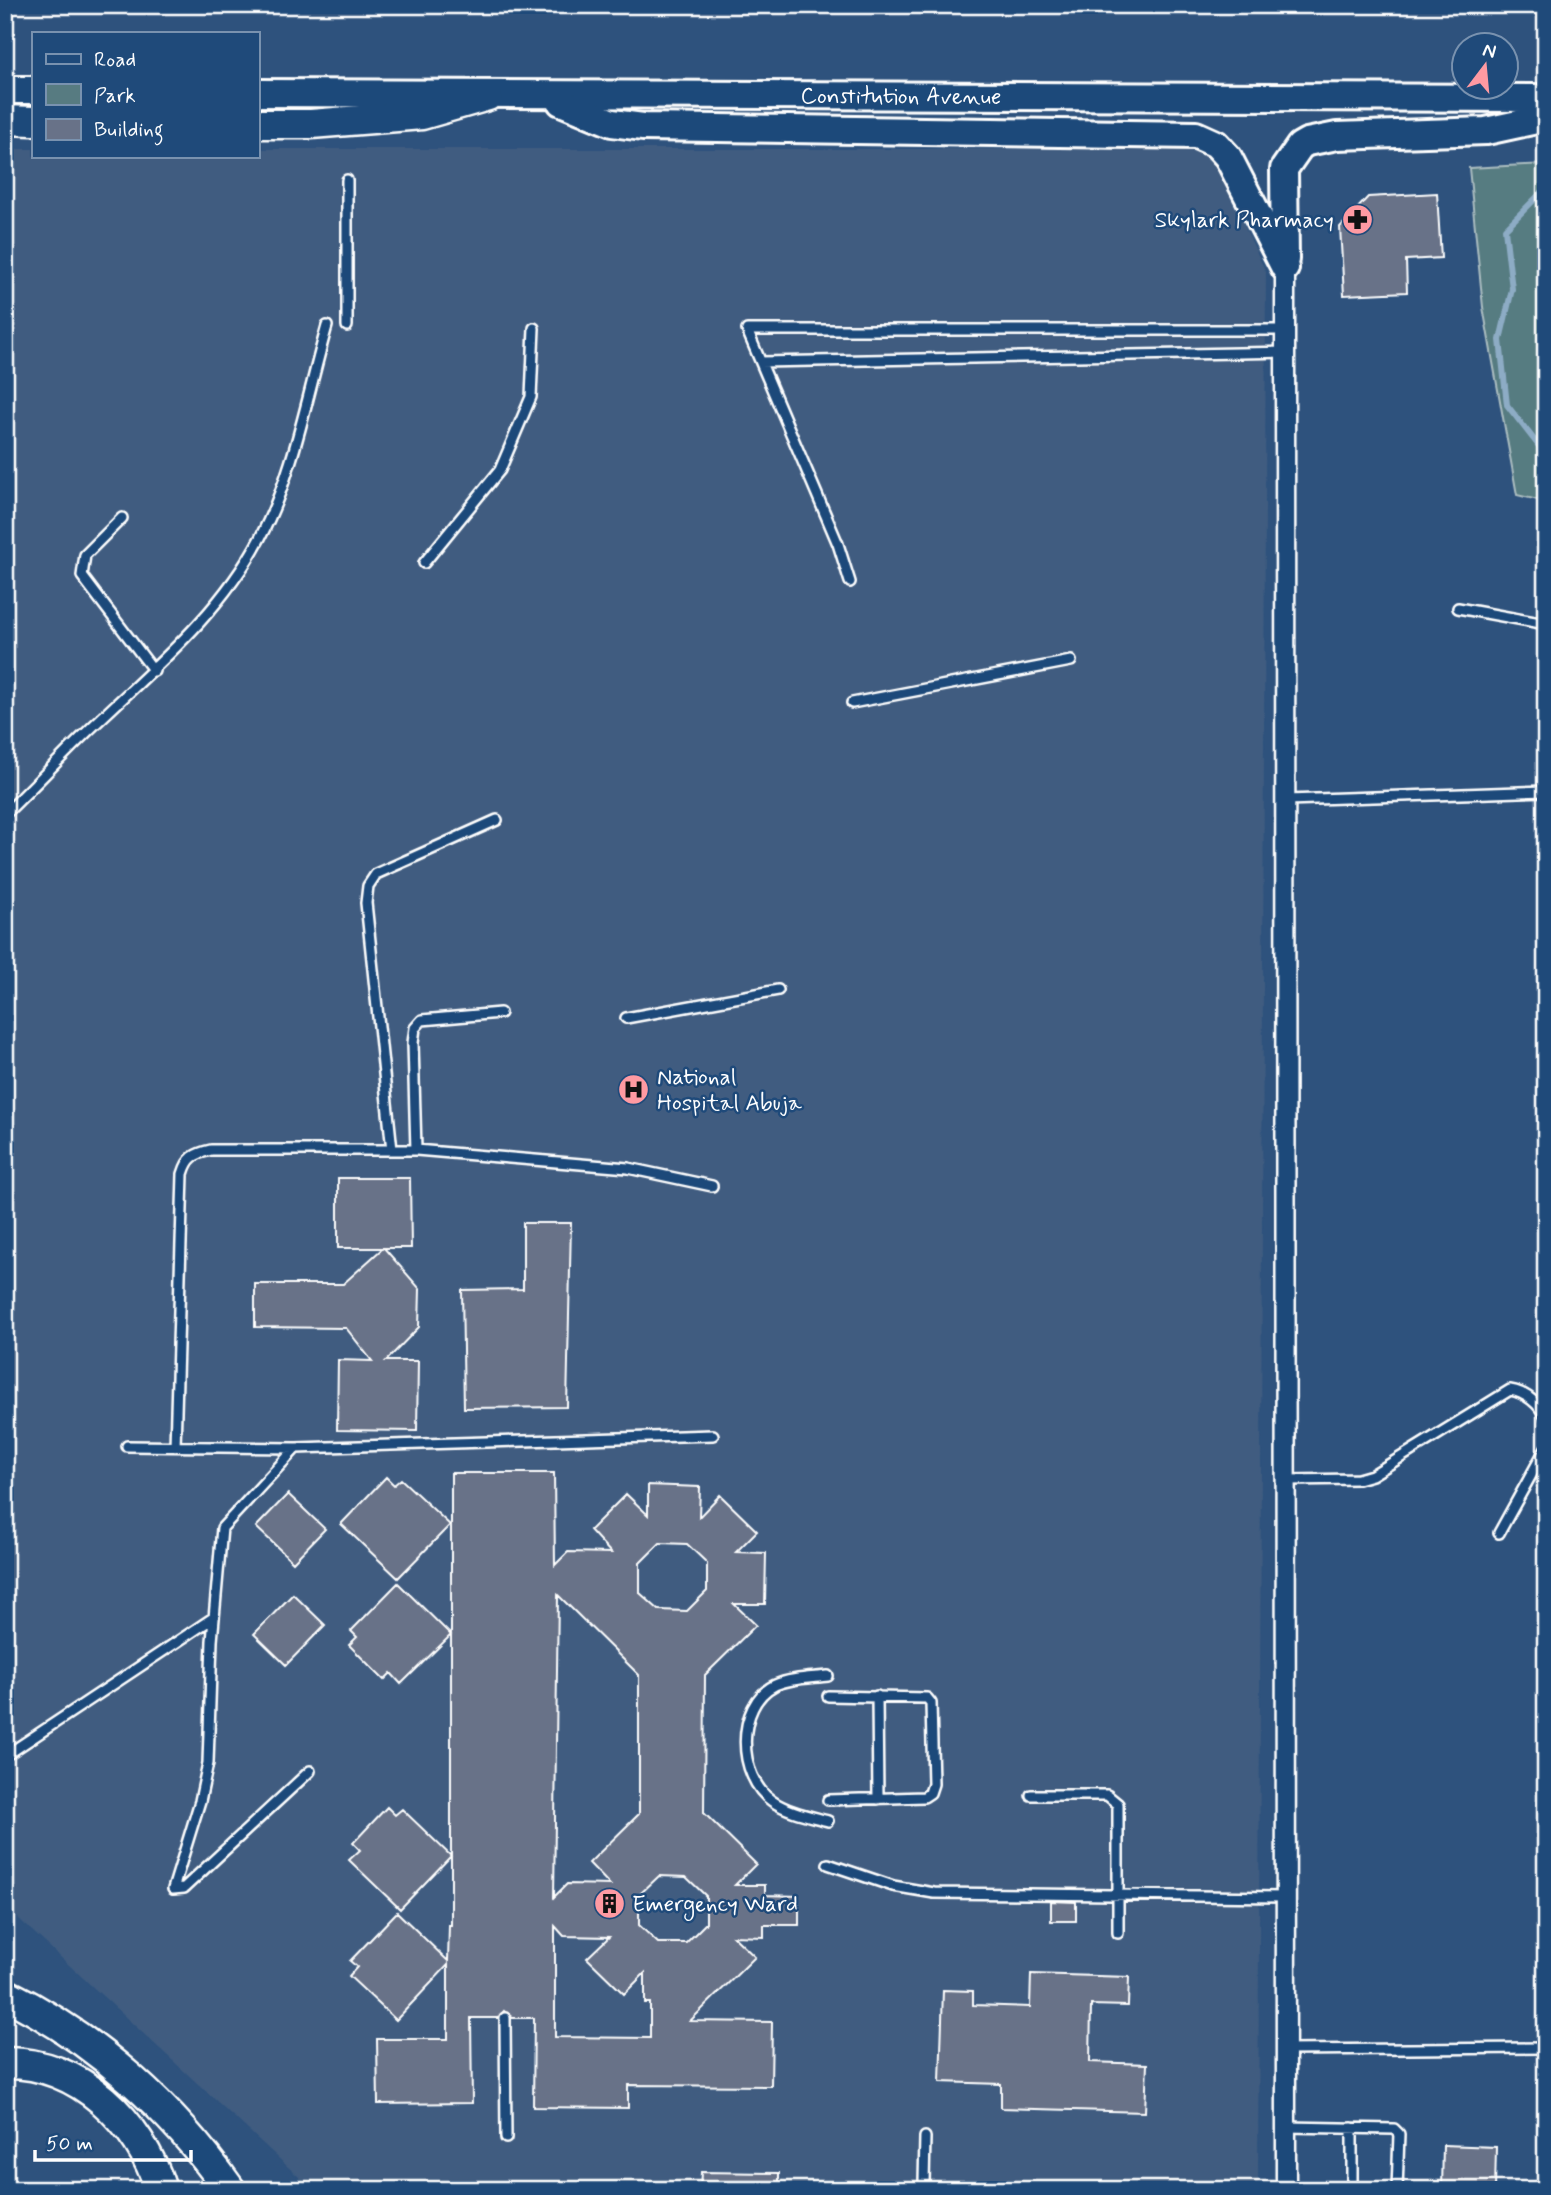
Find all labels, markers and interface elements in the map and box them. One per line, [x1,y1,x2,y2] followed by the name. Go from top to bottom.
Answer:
[32,32,259,158] legend
[1450,32,1520,102] north arrow
[1480,37,1499,65] text: N
[94,46,136,74] text: Road
[94,82,136,110] text: Park
[801,82,1001,113] street label: Constitution Avenue
[94,116,164,146] text: Building
[1340,202,1374,236] pharmacy icon: Skylark Pharmacy
[1155,206,1334,236] place label: Skylark Pharmacy
[657,1063,802,1119] place label: National Hospital Abuja
[617,1072,651,1106] hospital icon: National Hospital Abuja
[592,1886,626,1920] building icon: Emergency Ward
[632,1890,798,1922] place label: Emergency Ward
[35,2118,191,2162] scale bar
[46,2130,93,2158] text: 50 m

